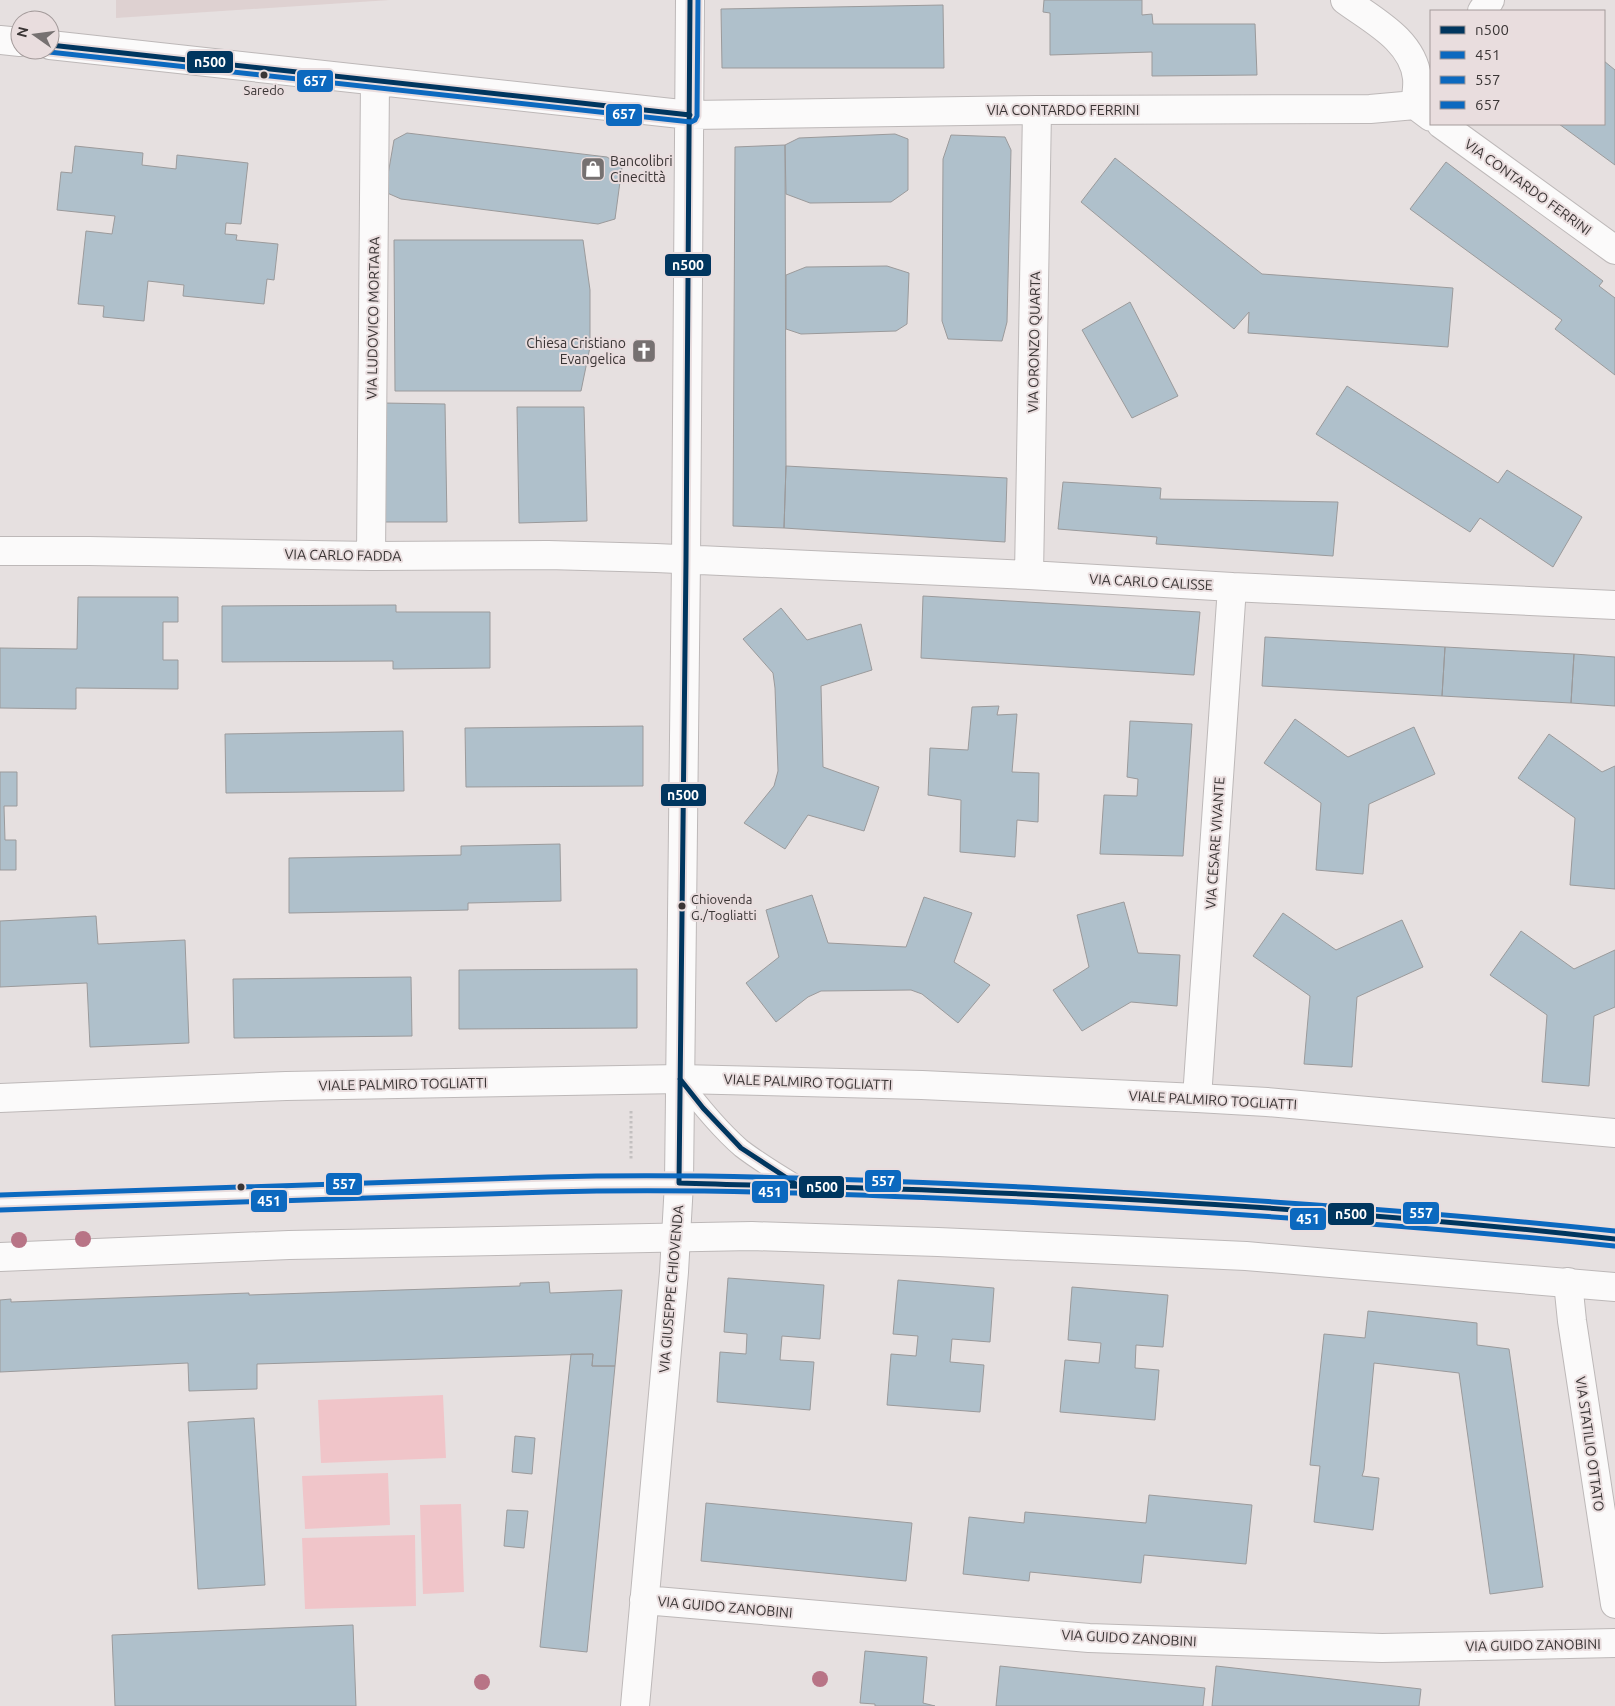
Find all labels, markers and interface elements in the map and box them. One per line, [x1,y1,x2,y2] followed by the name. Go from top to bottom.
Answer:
[10,10,60,60] north arrow
[1430,10,1605,125] legend
[1475,21,1509,38] text: n500
[13,25,31,39] text: N
[1475,46,1500,63] text: 451
[186,50,234,74] line badge: n500
[194,54,226,70] text: n500
[296,69,334,93] line badge: 657
[259,70,269,80] marker: Saredo
[1475,71,1500,88] text: 557
[303,73,327,89] text: 657
[244,83,284,97] place label: Saredo
[1475,96,1500,113] text: 657
[987,102,1139,118] street label: VIA CONTARDO FERRINI
[605,103,643,127] line badge: 657
[612,106,636,122] text: 657
[1462,136,1594,238] street label: VIA CONTARDO FERRINI
[610,153,673,185] place label: Bancolibri Cinecittà
[580,156,606,182] shop icon: Bancolibri Cinecittà
[364,236,382,400] street label: VIA LUDOVICO MORTARA
[664,253,712,277] line badge: n500
[672,257,704,273] text: n500
[1025,271,1043,413] street label: VIA ORONZO QUARTA
[526,335,626,367] place label: Chiesa Cristiano Evangelica
[631,338,657,364] church icon: Chiesa Cristiano Evangelica
[284,546,402,564] street label: VIA CARLO FADDA
[1089,571,1213,593] street label: VIA CARLO CALISSE
[1202,776,1228,910] street label: VIA CESARE VIVANTE
[660,783,707,807] line badge: n500
[667,787,699,803] text: n500
[691,892,757,922] place label: Chiovenda G./Togliatti
[677,901,687,911] marker: Chiovenda G./Togliatti
[724,1071,892,1093] street label: VIALE PALMIRO TOGLIATTI
[319,1075,487,1093] street label: VIALE PALMIRO TOGLIATTI
[1128,1088,1298,1112] street label: VIALE PALMIRO TOGLIATTI
[864,1169,902,1193] line badge: 557
[325,1172,363,1196] line badge: 557
[871,1173,895,1189] text: 557
[798,1175,845,1199] line badge: n500
[332,1176,356,1192] text: 557
[806,1179,838,1195] text: n500
[751,1180,789,1204] line badge: 451
[236,1182,246,1192] unlabelled marker
[758,1184,782,1200] text: 451
[250,1189,288,1213] line badge: 451
[257,1193,281,1209] text: 451
[1402,1201,1440,1225] line badge: 557
[1327,1202,1375,1226] line badge: n500
[656,1204,686,1374] street label: VIA GIUSEPPE CHIOVENDA
[1409,1205,1433,1221] text: 557
[1335,1206,1367,1222] text: n500
[1289,1207,1327,1231] line badge: 451
[1296,1211,1320,1227] text: 451
[1573,1376,1607,1513] street label: VIA STATILIO OTTATO
[657,1593,793,1621] street label: VIA GUIDO ZANOBINI
[1061,1626,1197,1650] street label: VIA GUIDO ZANOBINI
[1465,1636,1601,1654] street label: VIA GUIDO ZANOBINI

